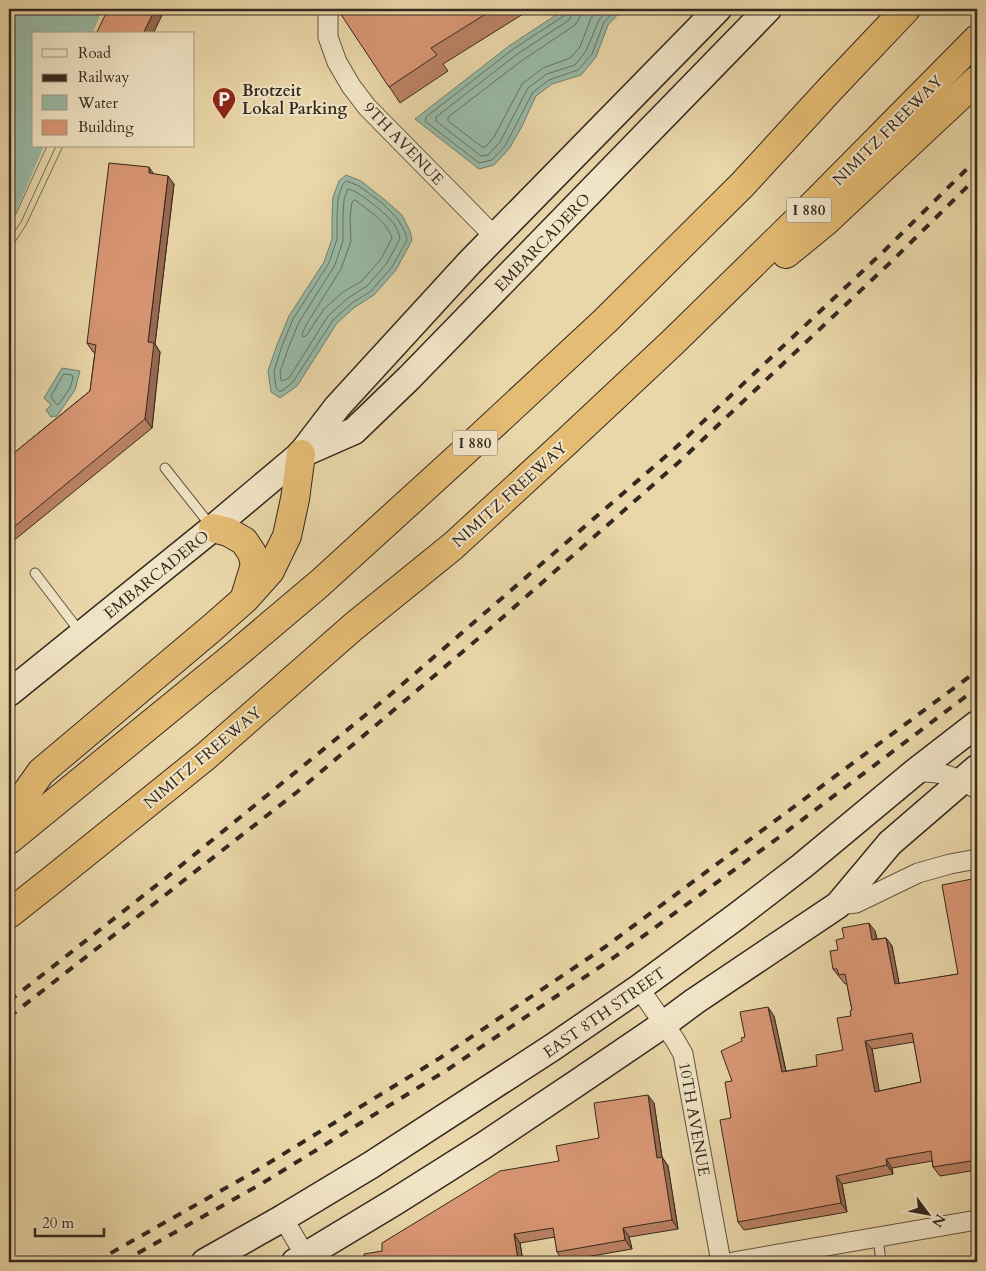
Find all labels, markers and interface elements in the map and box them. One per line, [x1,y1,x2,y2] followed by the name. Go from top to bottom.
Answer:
[32,32,195,148] legend
[78,43,111,63] text: Road
[78,67,129,87] text: Railway
[828,71,948,191] street label: NIMITZ FREEWAY
[242,80,347,120] place label: Brotzeit Lokal Parking
[211,86,237,120] parking icon: Brotzeit Lokal Parking
[77,93,119,113] text: Water
[358,97,449,190] street label: 9TH AVENUE
[78,117,134,137] text: Building
[490,188,596,297] street label: EMBARCADERO
[786,198,832,222] road number: I 880
[452,430,498,456] road number: I 880
[447,437,572,552] street label: NIMITZ FREEWAY
[99,525,214,624] street label: EMBARCADERO
[139,702,266,814] street label: NIMITZ FREEWAY
[539,962,671,1063] street label: EAST 8TH STREET
[673,1060,715,1178] street label: 10TH AVENUE
[904,1188,954,1238] north arrow
[35,1206,104,1238] scale bar
[927,1210,950,1231] text: N
[42,1213,74,1233] text: 20 m

